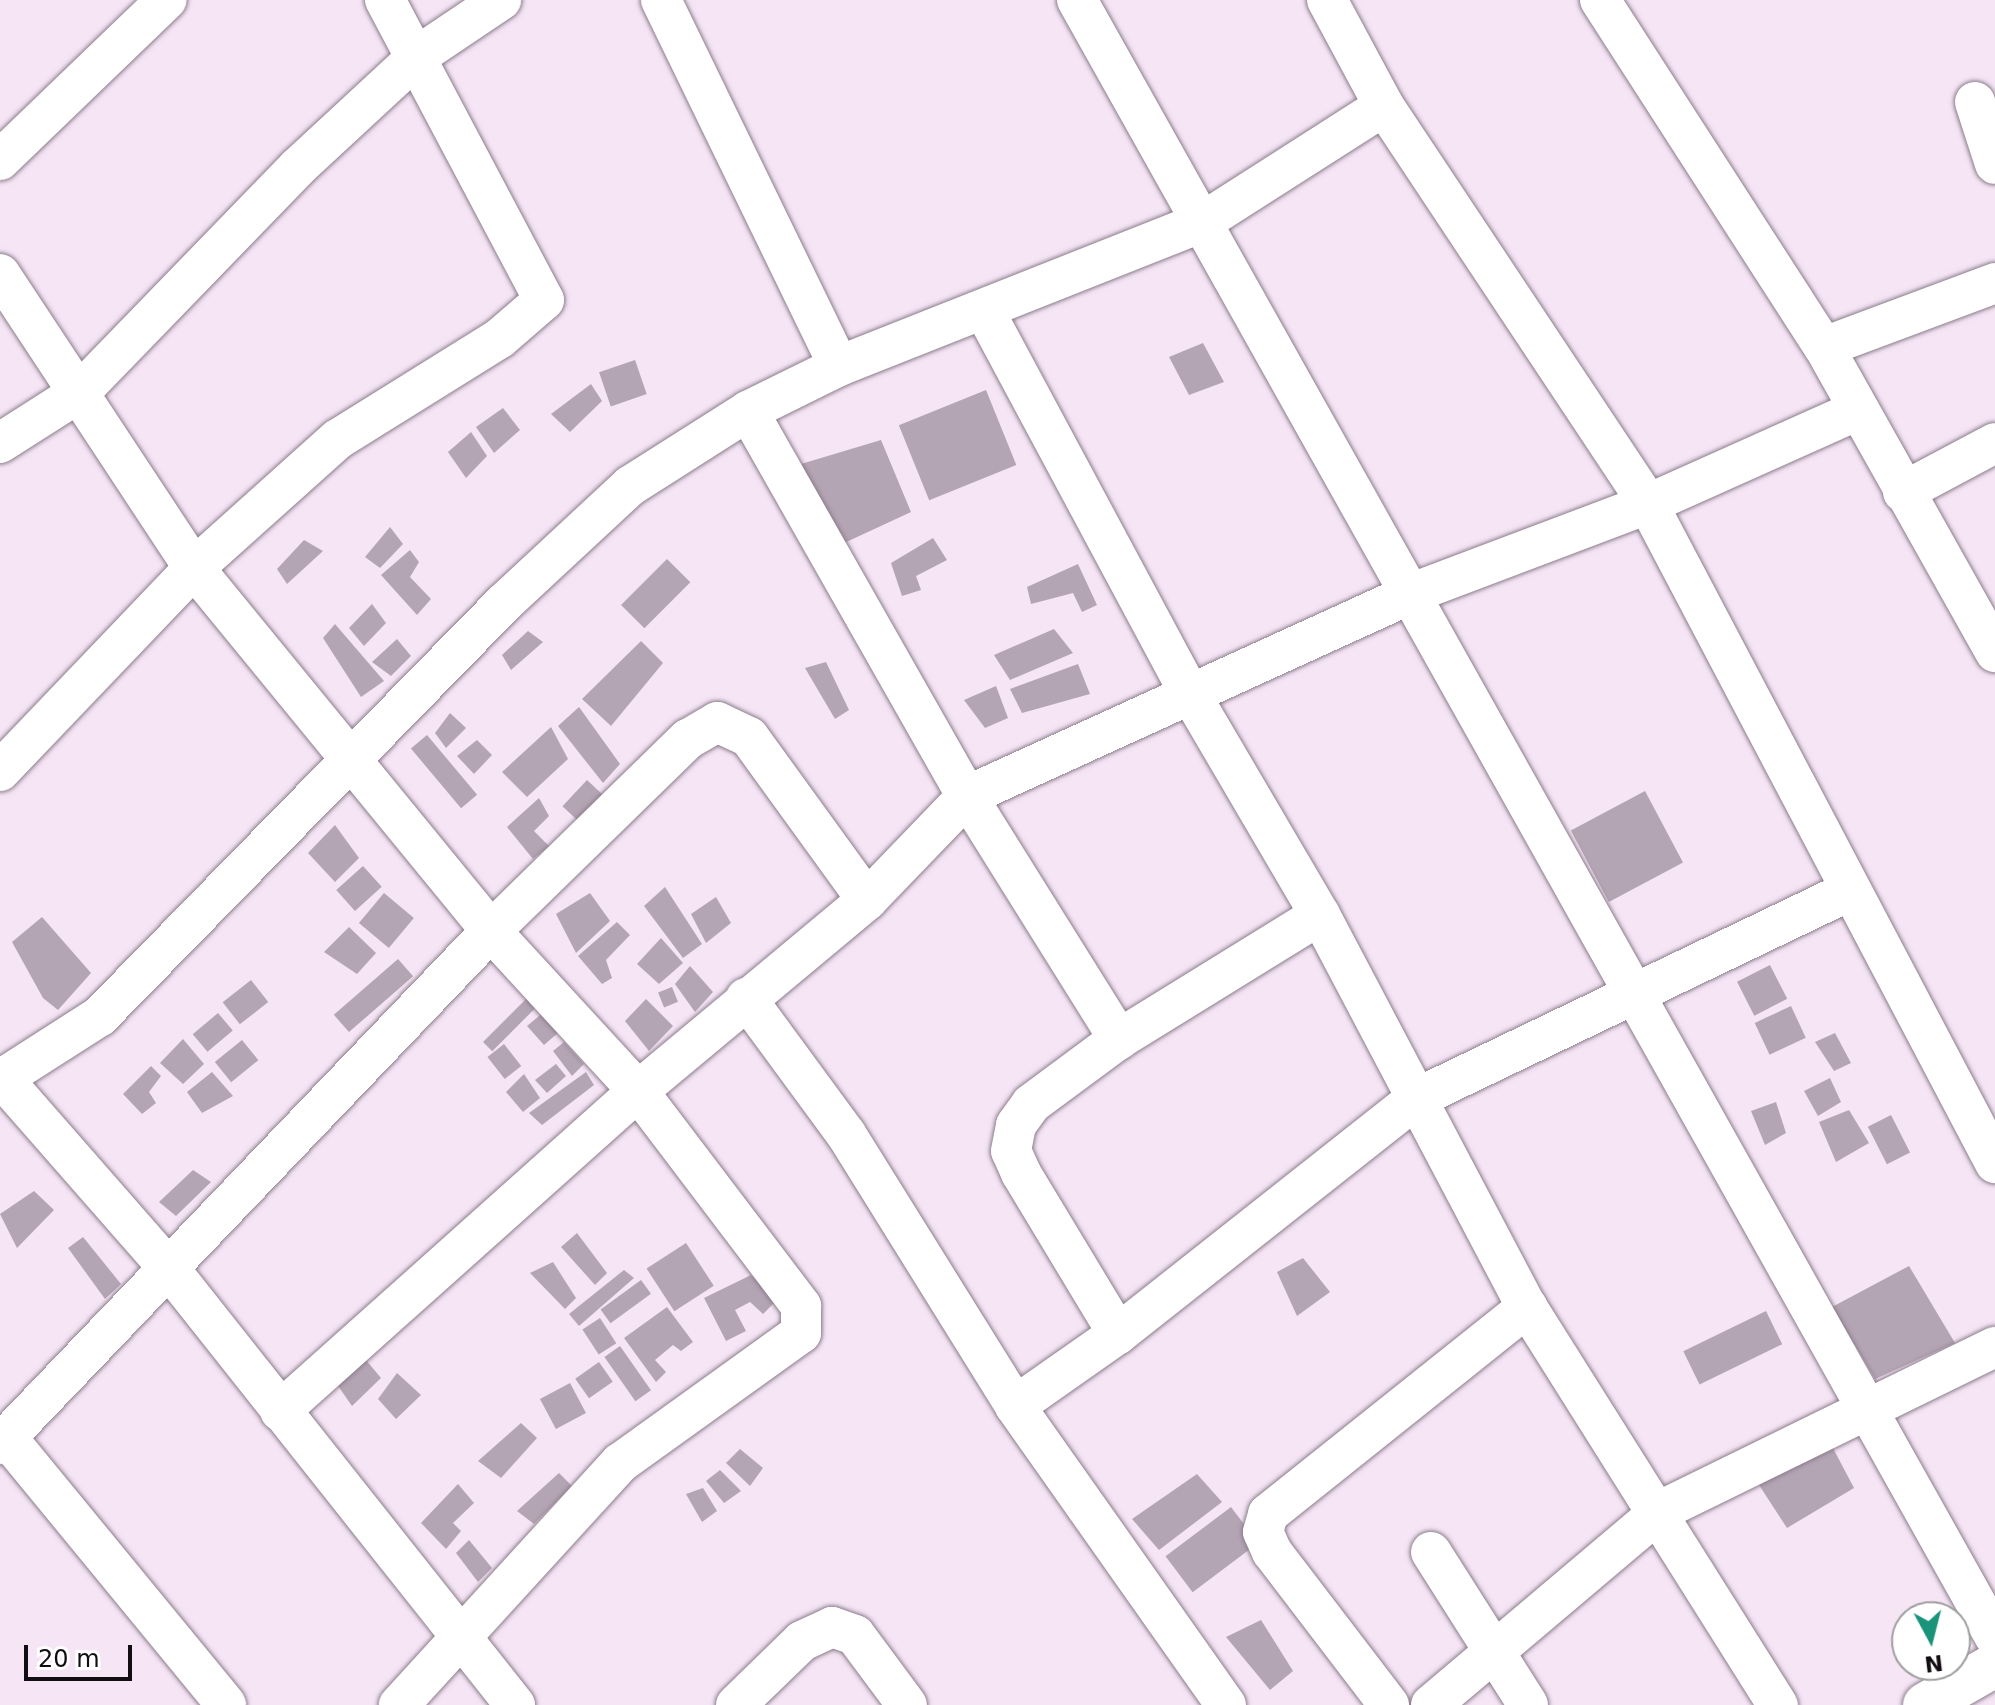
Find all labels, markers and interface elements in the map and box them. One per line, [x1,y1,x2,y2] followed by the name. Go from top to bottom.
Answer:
[1891,1601,1971,1681] north arrow
[28,1629,136,1679] scale bar
[38,1645,100,1673] text: 20 m
[1923,1650,1944,1677] text: N

